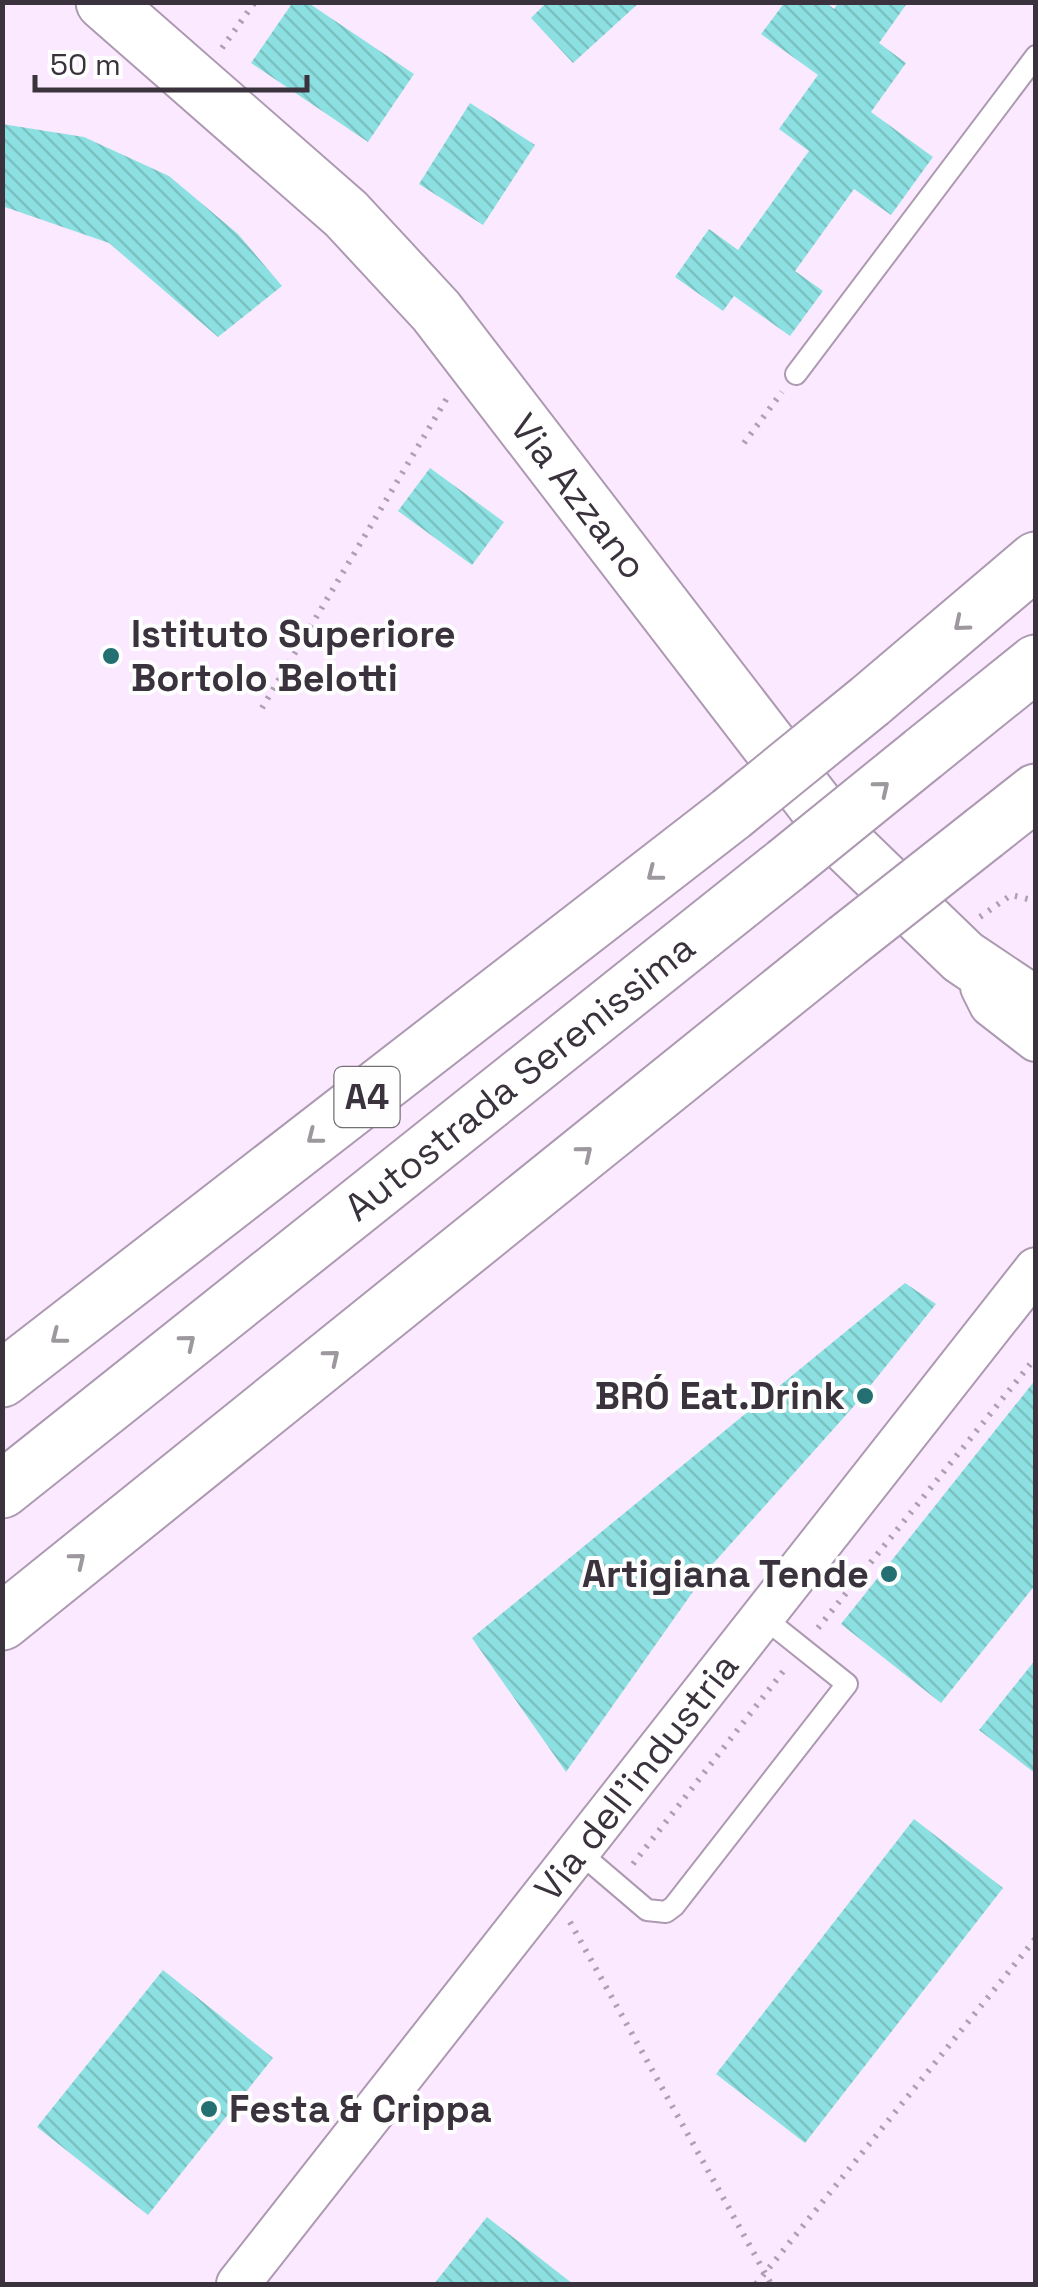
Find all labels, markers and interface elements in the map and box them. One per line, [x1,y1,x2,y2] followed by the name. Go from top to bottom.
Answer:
[35,30,308,92] scale bar
[50,45,121,84] text: 50 m
[500,404,657,589] street label: Via Azzano
[131,610,456,702] place label: Istituto Superiore Bortolo Belotti
[955,612,973,630] one-way arrow
[100,645,122,667] marker: Istituto Superiore Bortolo Belotti
[870,782,888,800] one-way arrow
[647,862,665,880] one-way arrow
[335,923,704,1231] street label: Autostrada Serenissima
[334,1067,400,1127] road number: A4
[307,1126,325,1143] one-way arrow
[573,1147,591,1165] one-way arrow
[51,1325,69,1343] one-way arrow
[177,1336,195,1354] one-way arrow
[320,1351,338,1369] one-way arrow
[595,1372,845,1420] place label: BRÓ Eat.Drink
[854,1385,876,1407] marker: BRÓ Eat.Drink
[582,1550,869,1598] place label: Artigiana Tende
[67,1554,85,1572] one-way arrow
[878,1563,900,1585] marker: Artigiana Tende
[524,1643,749,1911] street label: Via dell'industria
[229,2085,492,2133] place label: Festa & Crippa
[198,2098,220,2120] marker: Festa & Crippa

